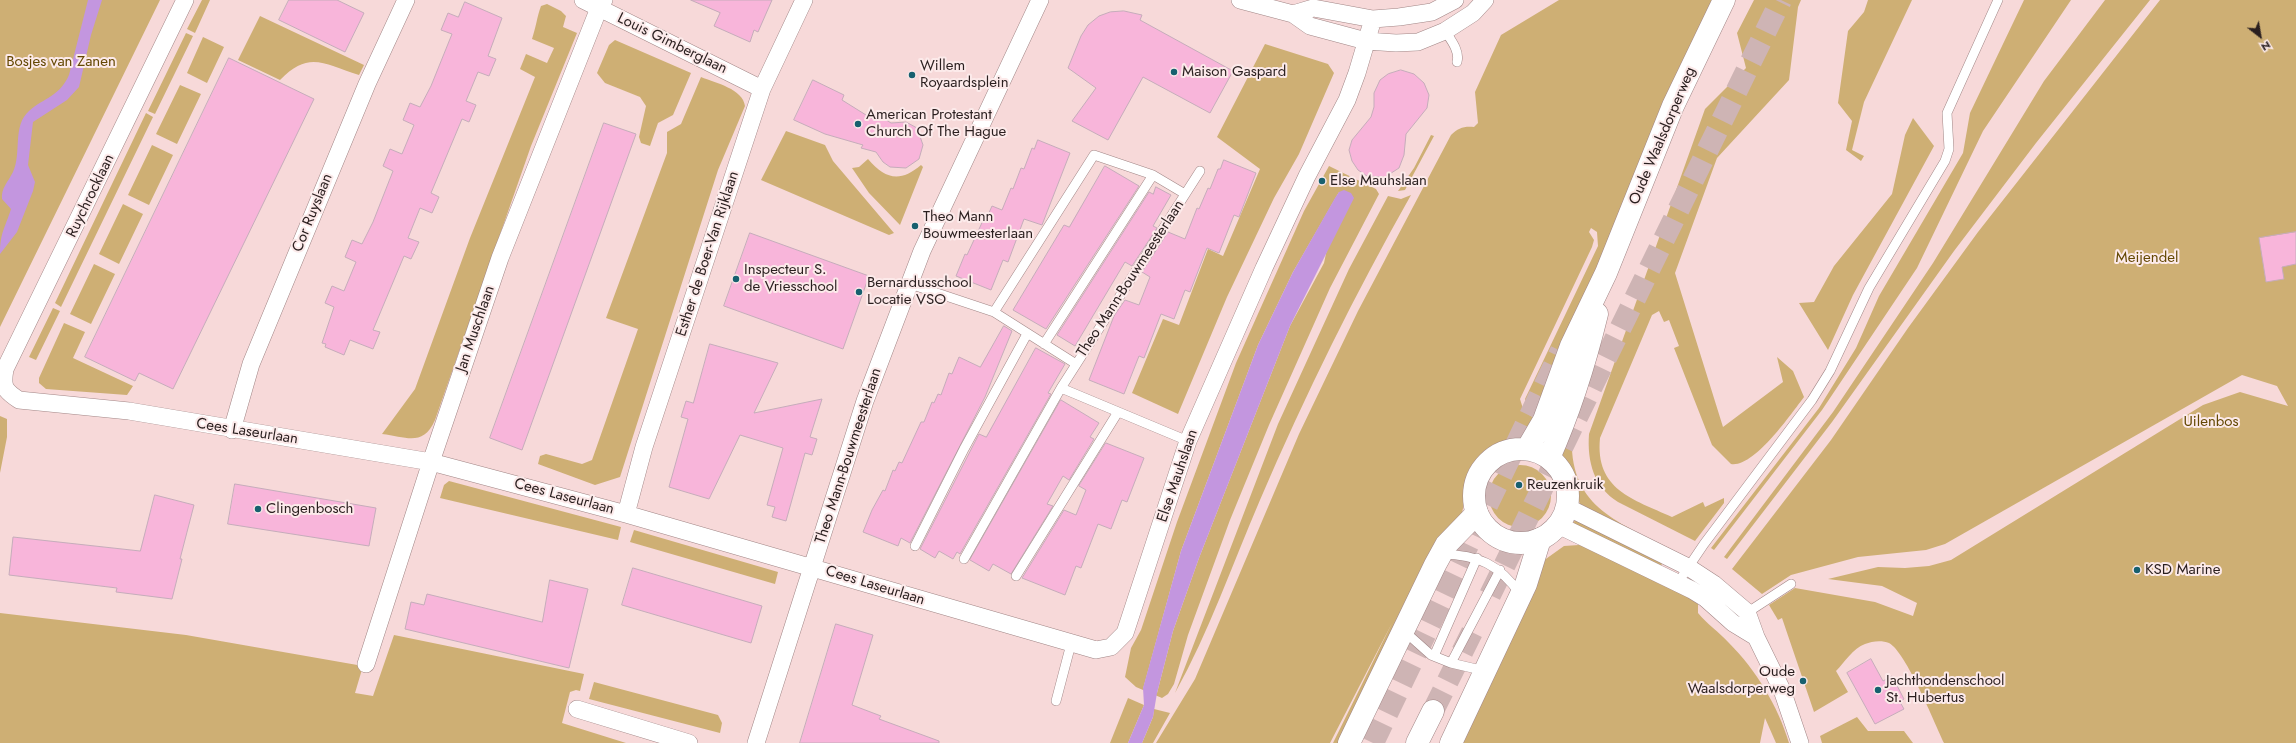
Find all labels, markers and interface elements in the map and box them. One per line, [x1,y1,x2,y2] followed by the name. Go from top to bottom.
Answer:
[614,10,730,78] street label: Louis Gimberglaan
[2240,16,2280,56] north arrow
[2258,37,2274,55] text: N
[6,53,116,71] park label: Bosjes van Zanen
[920,57,1009,92] place label: Willem Royaardsplein
[1182,63,1286,81] place label: Maison Gaspard
[1626,64,1700,208] street label: Oude Waalsdorperweg
[1169,67,1179,77] marker: Maison Gaspard
[907,70,917,80] marker: Willem Royaardsplein
[866,106,1006,141] place label: American Protestant Church Of The Hague
[853,119,863,129] marker: American Protestant Church Of The Hague
[63,151,119,241] street label: Ruychrocklaan
[673,169,743,339] street label: Esther de Boer-Van Rijklaan
[289,171,337,255] street label: Cor Ruyslaan
[1330,172,1427,190] place label: Else Mauhslaan
[1317,176,1327,186] marker: Else Mauhslaan
[1073,197,1189,361] street label: Theo Mann-Bouwmeesterlaan
[923,208,1033,243] place label: Theo Mann Bouwmeesterlaan
[910,221,920,231] marker: Theo Mann Bouwmeesterlaan
[2116,249,2178,267] park label: Meijendel
[744,261,837,296] place label: Inspecteur S. de Vriesschool
[731,274,741,284] marker: Inspecteur S. de Vriesschool
[867,274,972,309] place label: Bernardusschool Locatie VSO
[453,283,499,375] street label: Jan Muschlaan
[854,287,864,297] marker: Bernardusschool Locatie VSO
[812,366,886,546] street label: Theo Mann-Bouwmeesterlaan
[2183,413,2239,431] park label: Uilenbos
[195,415,299,449] street label: Cees Laseurlaan
[1154,427,1202,525] street label: Else Mauhslaan
[512,475,616,519] street label: Cees Laseurlaan
[1527,476,1603,494] place label: Reuzenkruik
[1514,480,1524,490] marker: Reuzenkruik
[266,500,353,518] place label: Clingenbosch
[253,504,263,514] marker: Clingenbosch
[2145,561,2220,579] place label: KSD Marine
[823,562,927,610] street label: Cees Laseurlaan
[2132,565,2142,575] marker: KSD Marine
[1688,663,1795,698] place label: Oude Waalsdorperweg
[1886,672,2004,707] place label: Jachthondenschool St. Hubertus
[1798,676,1808,686] marker: Oude Waalsdorperweg
[1873,685,1883,695] marker: Jachthondenschool St. Hubertus

